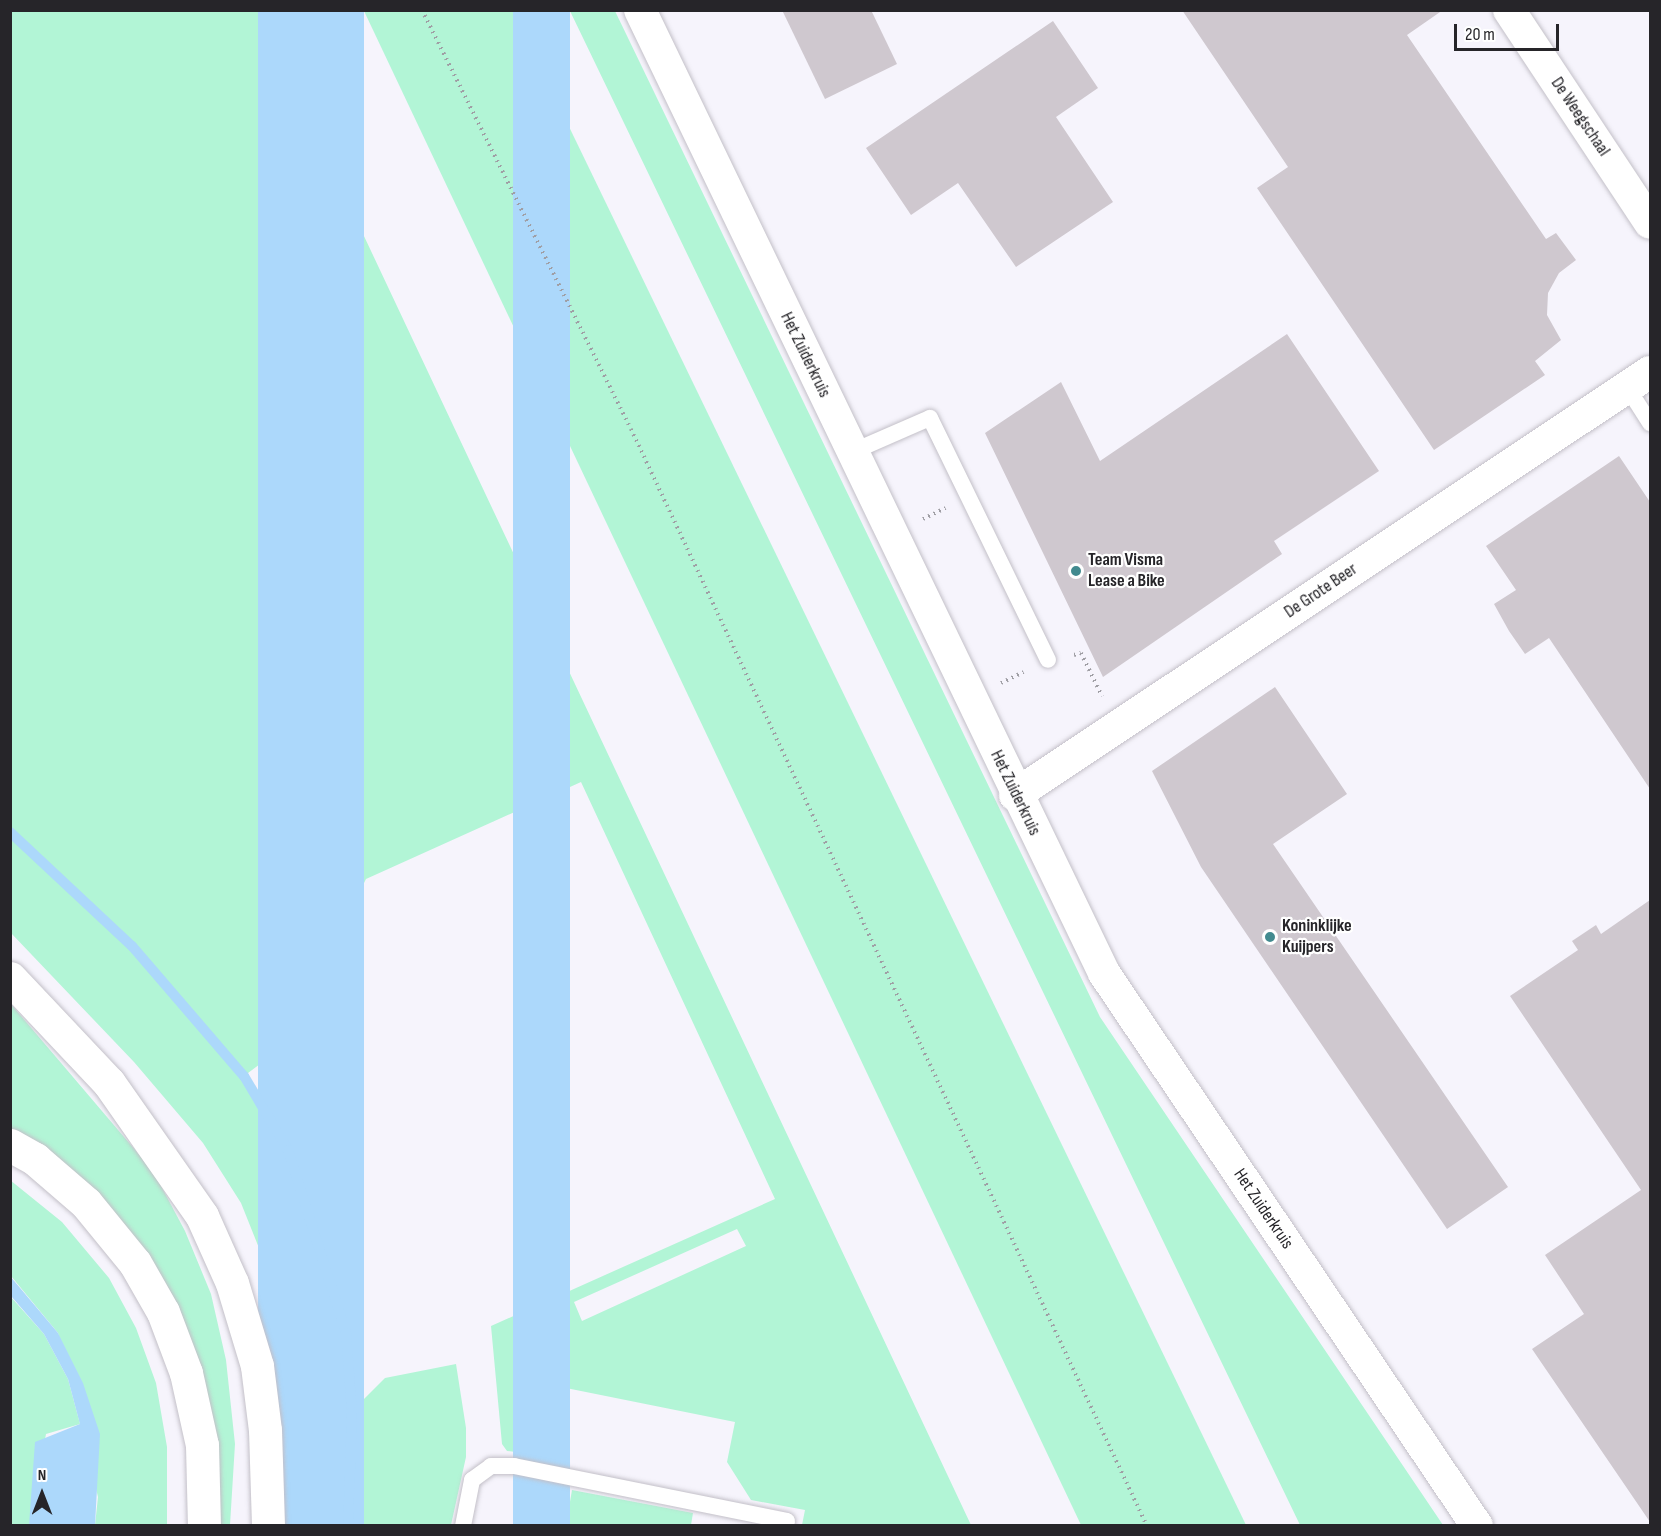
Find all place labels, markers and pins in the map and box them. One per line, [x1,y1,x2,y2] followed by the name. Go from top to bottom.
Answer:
[1088,550,1165,592] place label: Team Visma Lease a Bike
[1069,564,1083,578] marker: Team Visma Lease a Bike
[1282,916,1352,958] place label: Koninklijke Kuijpers
[1263,930,1277,944] marker: Koninklijke Kuijpers

